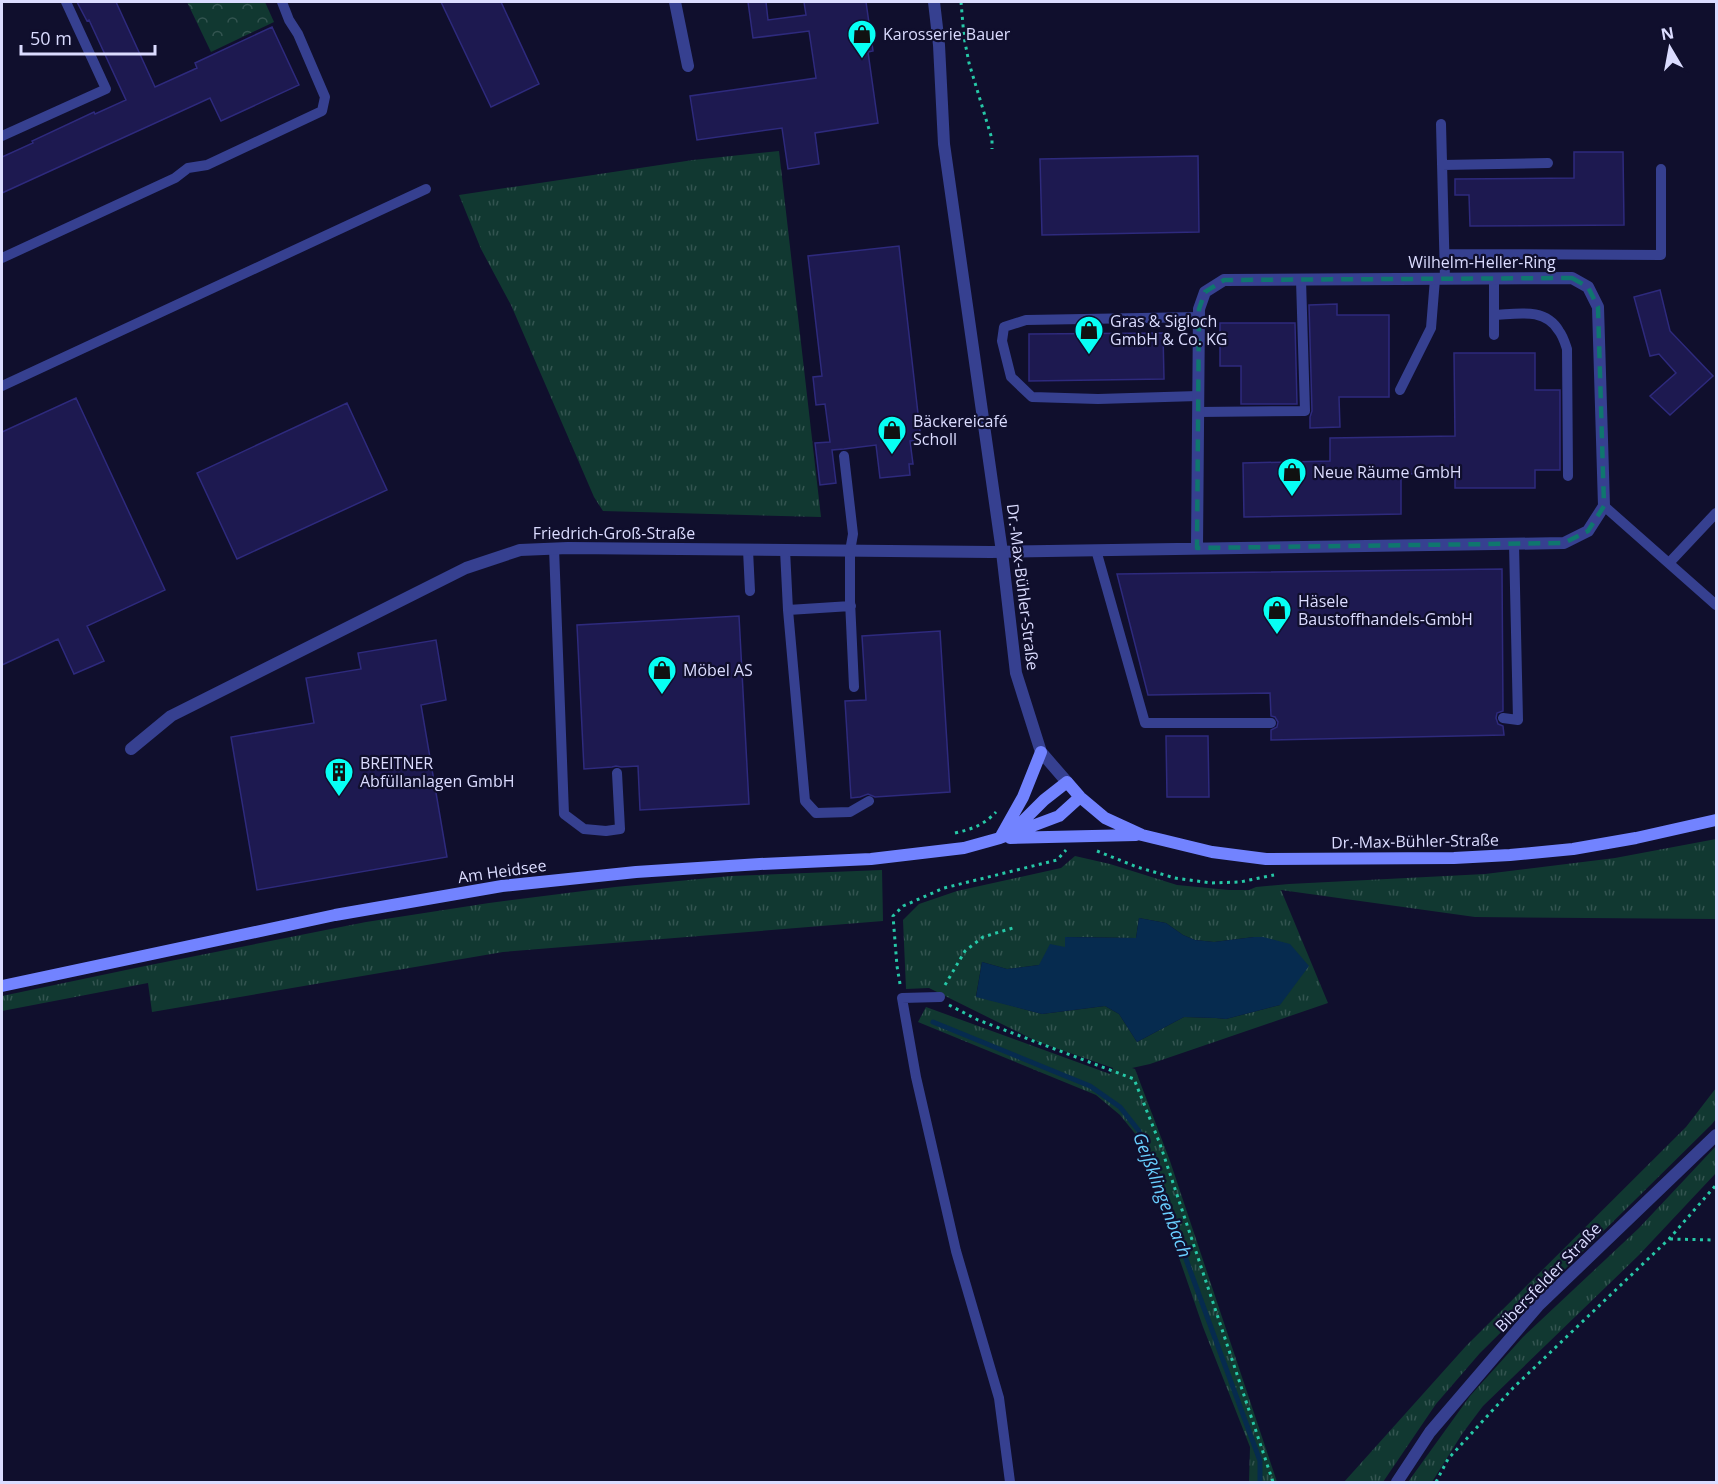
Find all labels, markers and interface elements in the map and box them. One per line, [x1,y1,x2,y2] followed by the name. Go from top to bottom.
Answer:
[21,18,154,56] scale bar
[846,18,878,60] shop icon: Karosserie Bauer
[1640,18,1700,78] north arrow
[1659,21,1676,45] text: N
[883,23,1011,45] place label: Karosserie Bauer
[30,26,72,50] text: 50 m
[1408,251,1556,273] street label: Wilhelm-Heller-Ring
[1110,310,1228,350] place label: Gras & Sigloch GmbH & Co. KG
[1073,314,1105,356] shop icon: Gras & Sigloch GmbH & Co. KG
[913,410,1008,450] place label: Bäckereicafé Scholl
[876,414,908,456] shop icon: Bäckereicafé Scholl
[1276,456,1308,498] shop icon: Neue Räume GmbH
[1313,461,1462,483] place label: Neue Räume GmbH
[1002,502,1044,672] street label: Dr.-Max-Bühler-Straße
[533,522,695,544] street label: Friedrich-Groß-Straße
[1298,590,1473,630] place label: Häsele Baustoffhandels-GmbH
[1261,594,1293,636] shop icon: Häsele Baustoffhandels-GmbH
[646,654,678,696] shop icon: Möbel AS
[683,659,753,681] place label: Möbel AS
[360,752,514,792] place label: BREITNER Abfüllanlagen GmbH
[323,756,355,798] building icon: BREITNER Abfüllanlagen GmbH
[1331,829,1499,853] street label: Dr.-Max-Bühler-Straße
[456,854,548,888] street label: Am Heidsee
[1128,1129,1198,1261] water label: Geißklingenbach
[1490,1218,1606,1336] street label: Bibersfelder Straße

